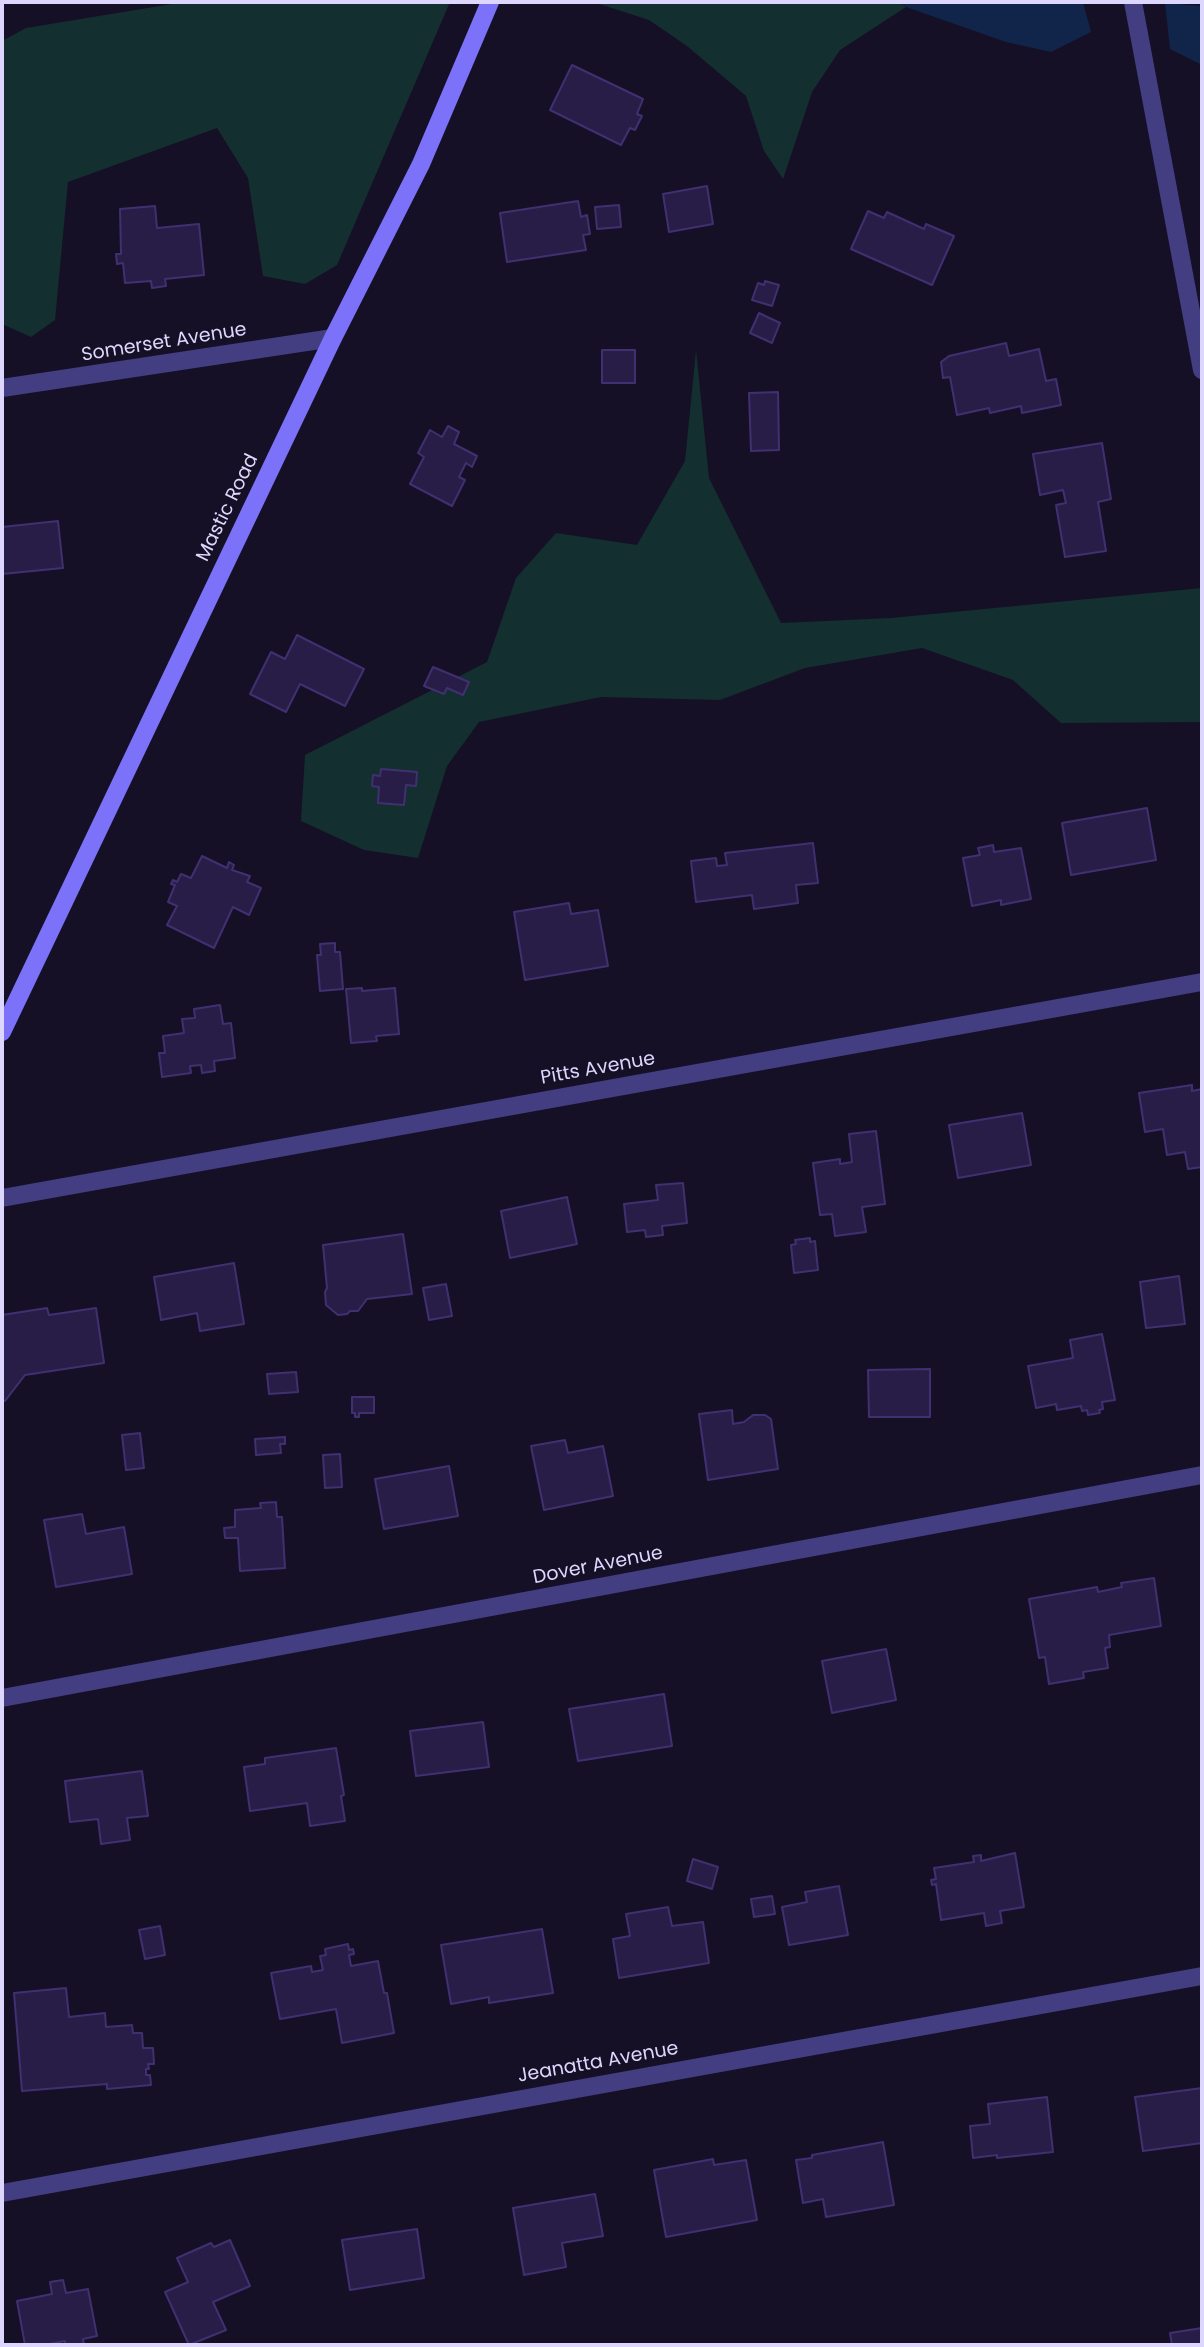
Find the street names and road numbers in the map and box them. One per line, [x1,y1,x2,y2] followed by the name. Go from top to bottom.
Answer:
[80,319,248,367] street label: Somerset Avenue
[192,451,264,565] street label: Mastic Road
[539,1048,657,1090] street label: Pitts Avenue
[531,1542,665,1590] street label: Dover Avenue
[516,2038,680,2088] street label: Jeanatta Avenue

